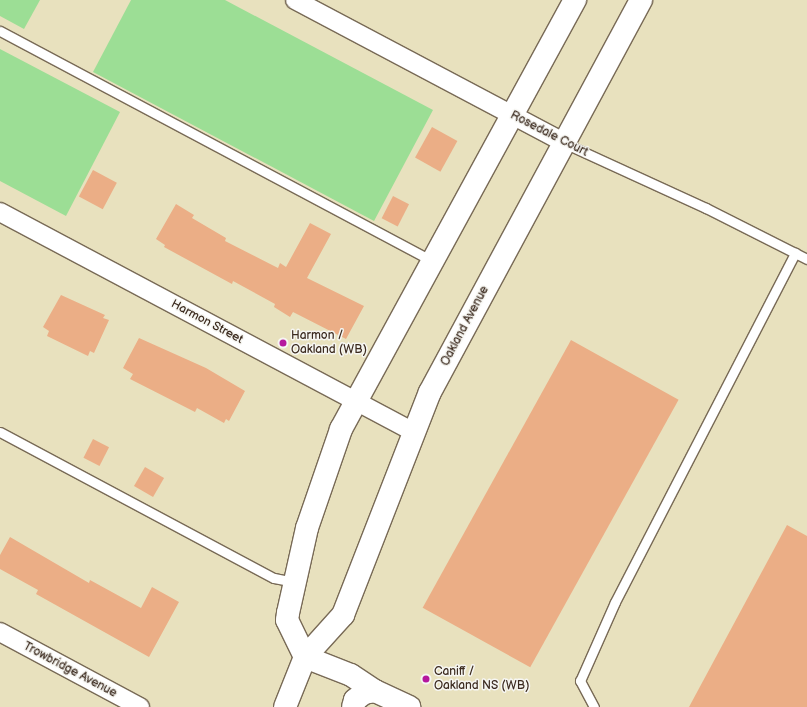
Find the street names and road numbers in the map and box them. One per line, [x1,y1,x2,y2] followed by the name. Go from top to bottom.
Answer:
[508,108,590,160] street label: Rosedale Court
[438,284,492,368] street label: Oakland Avenue
[168,297,246,347] street label: Harmon Street
[21,639,119,701] street label: Trowbridge Avenue

